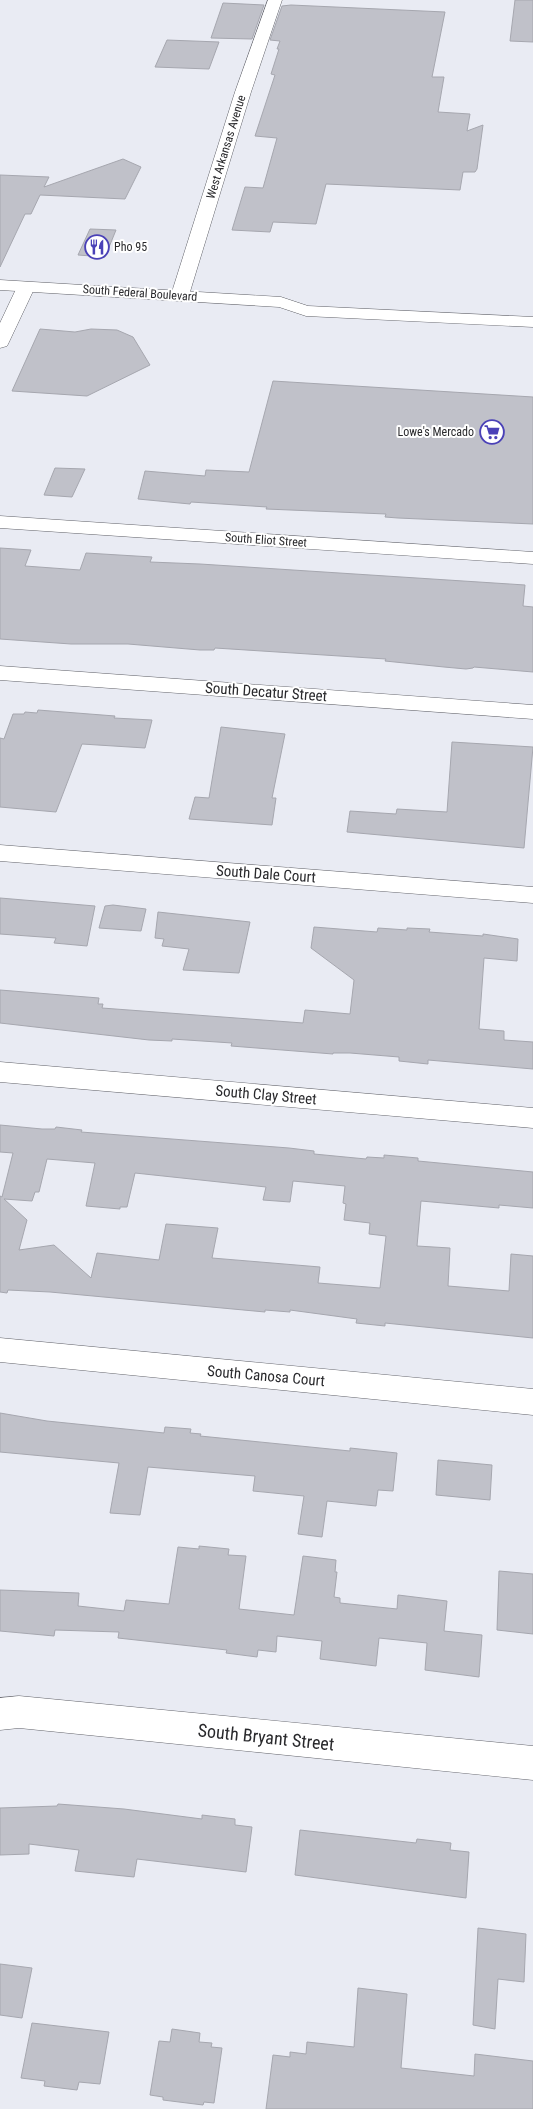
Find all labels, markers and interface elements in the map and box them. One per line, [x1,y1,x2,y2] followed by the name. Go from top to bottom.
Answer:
[204,93,249,201] street label: West Arkansas Avenue
[84,234,110,260] restaurant icon: Pho 95
[114,240,147,254] place label: Pho 95
[82,282,198,304] street label: South Federal Boulevard
[479,419,505,445] supermarket icon: Lowe's Mercado
[398,425,474,439] place label: Lowe's Mercado
[225,530,308,550] street label: South Eliot Street
[204,679,328,705] street label: South Decatur Street
[215,862,317,886] street label: South Dale Court
[215,1082,317,1108] street label: South Clay Street
[206,1362,326,1390] street label: South Canosa Court
[197,1719,335,1755] street label: South Bryant Street

